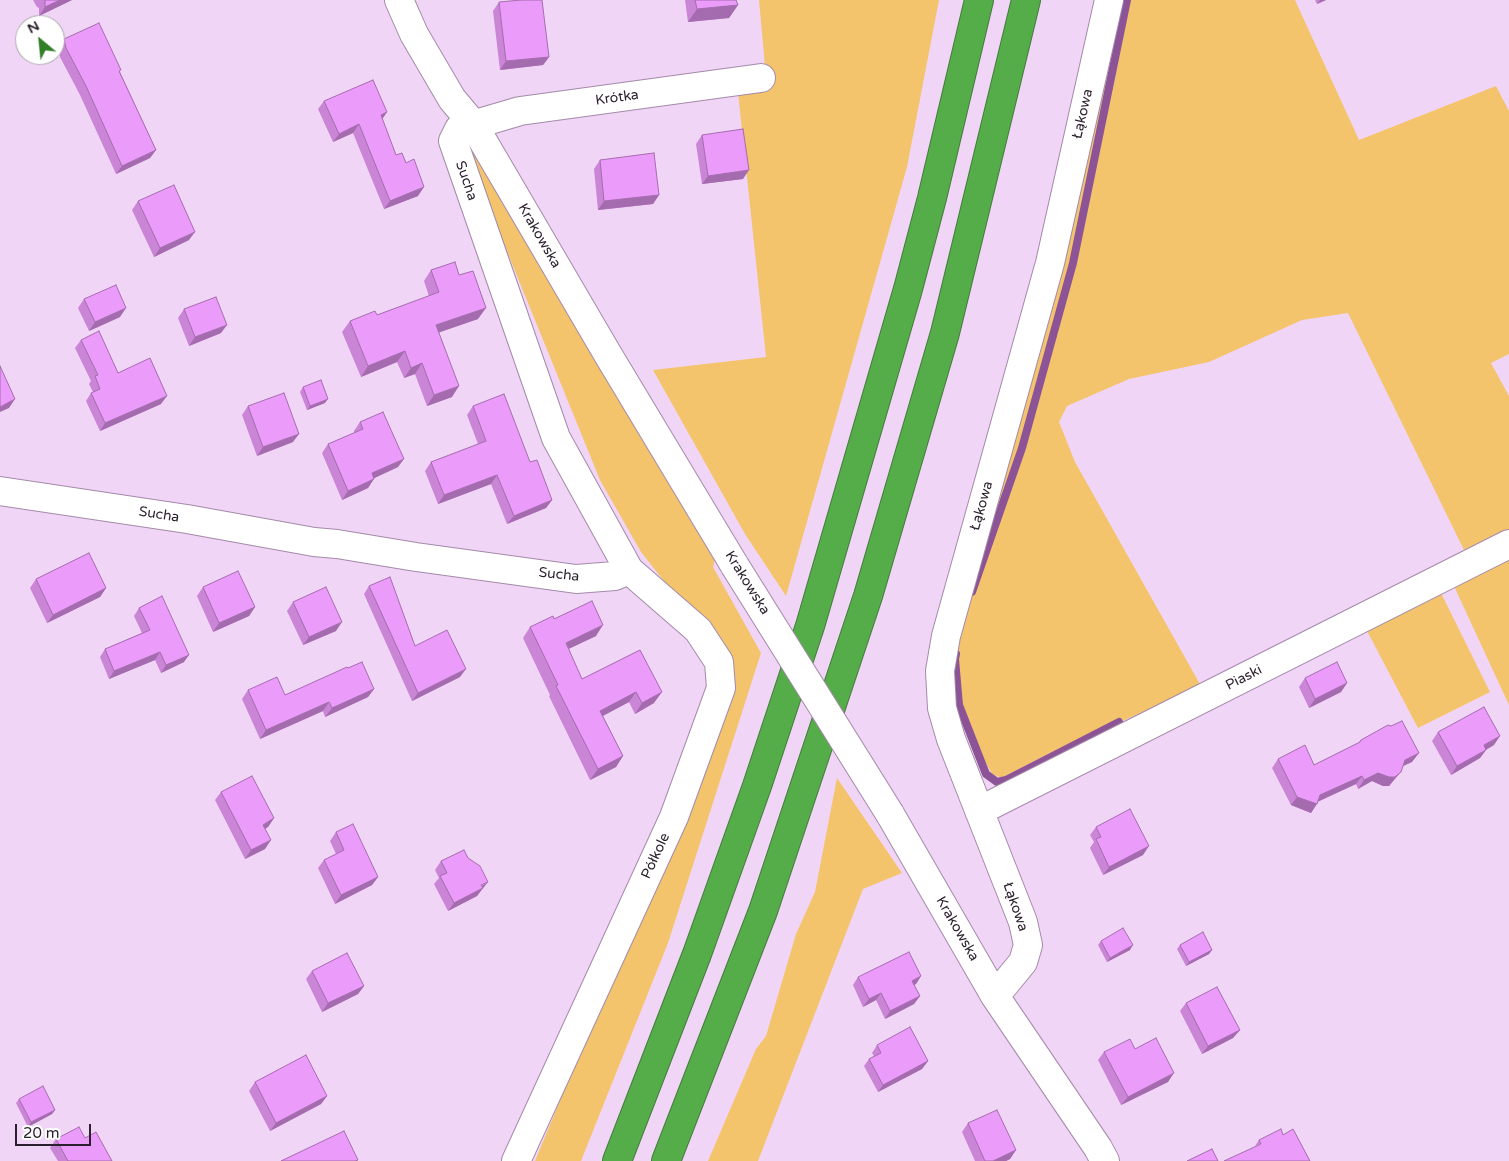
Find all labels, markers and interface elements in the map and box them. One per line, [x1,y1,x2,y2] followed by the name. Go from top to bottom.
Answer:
[15,15,65,65] north arrow
[24,17,42,37] text: N
[594,87,640,109] street label: Krótka
[1069,87,1097,141] street label: Łąkowa
[451,159,481,203] street label: Sucha
[514,201,564,271] street label: Krakowska
[967,479,997,533] street label: Łąkowa
[137,504,181,526] street label: Sucha
[721,548,773,618] street label: Krakowska
[538,565,580,585] street label: Sucha
[1223,662,1265,694] street label: Piaski
[638,830,674,882] street label: Półkole
[999,880,1031,934] street label: Łąkowa
[932,894,982,964] street label: Krakowska
[18,1114,94,1146] scale bar
[23,1124,60,1142] text: 20 m

